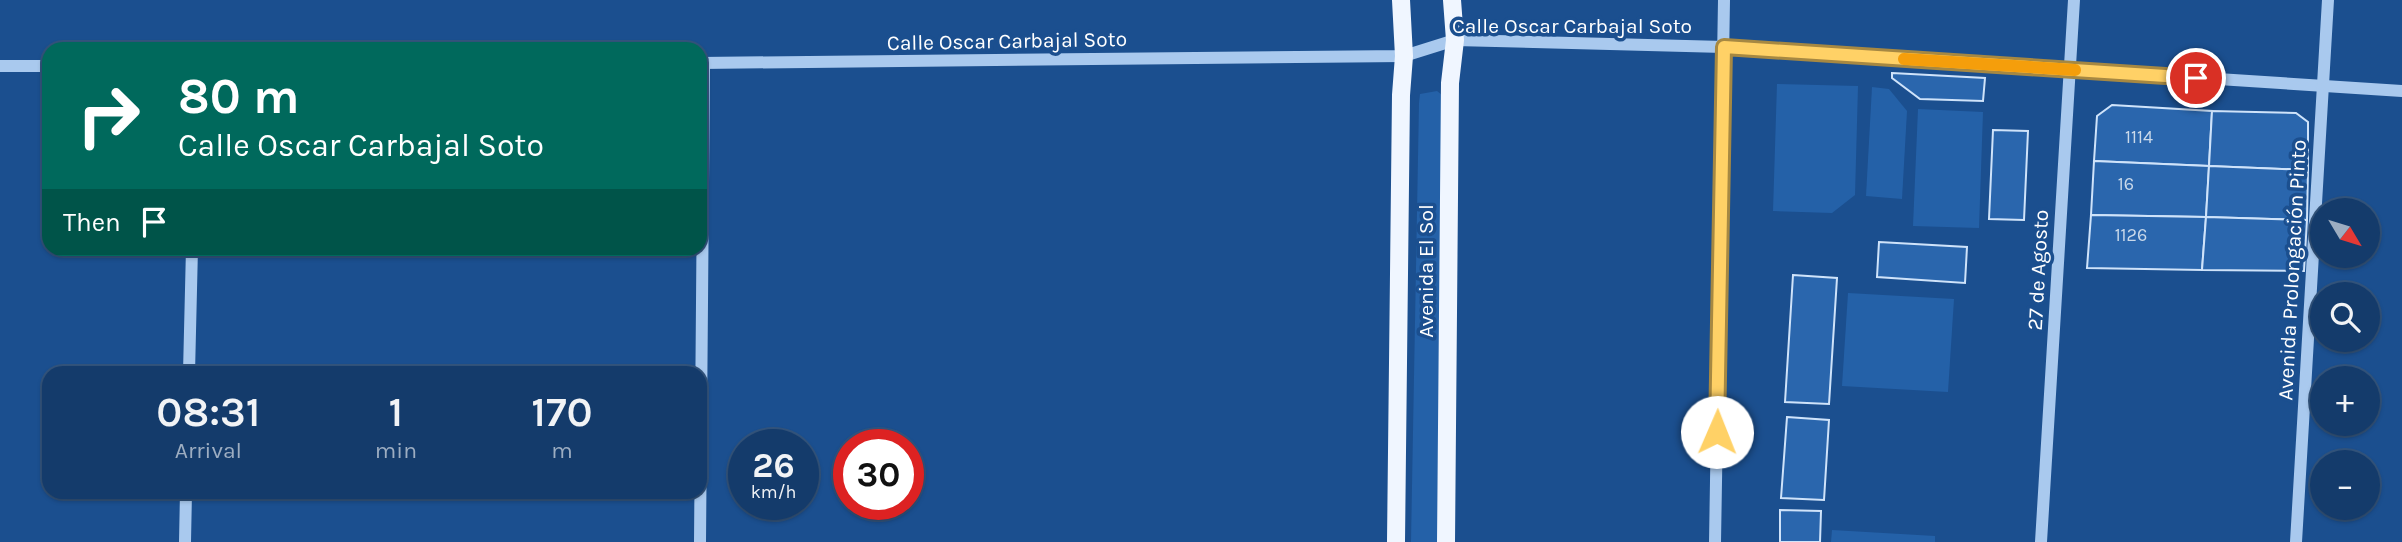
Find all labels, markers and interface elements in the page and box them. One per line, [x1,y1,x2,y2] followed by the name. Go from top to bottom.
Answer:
[1452,14,1692,38] street label: Calle Oscar Carbajal Soto
[887,27,1127,55] street label: Calle Oscar Carbajal Soto
[2166,48,2226,108] pin
[2177,59,2215,97] icon: arrive
[178,68,300,125] text: 80 m
[63,70,154,161] icon: right
[2125,126,2153,148] house number: 1114
[178,127,544,164] text: Calle Oscar Carbajal Soto
[2273,139,2311,401] street label: Avenida Prolongación Pinto
[2118,173,2134,195] house number: 16
[2310,198,2380,268] north arrow
[2310,198,2380,520] map controls
[135,203,173,241] icon: arrive
[1414,204,1438,338] street label: Avenida El Sol
[63,207,121,238] text: Then
[2023,209,2053,331] street label: 27 de Agosto
[2115,224,2147,246] house number: 1126
[2310,282,2380,352] button: search
[2310,366,2380,436] button: +
[156,387,261,437] text: 08:31
[389,387,403,437] text: 1
[531,387,593,437] text: 170
[1680,395,1754,469] position arrow
[833,429,924,520] speed limit sign: 30
[175,437,242,464] text: Arrival
[375,437,417,464] text: min
[551,437,573,464] text: m
[752,445,795,486] text: 26
[2310,450,2380,520] button: −
[751,481,796,503] text: km/h

